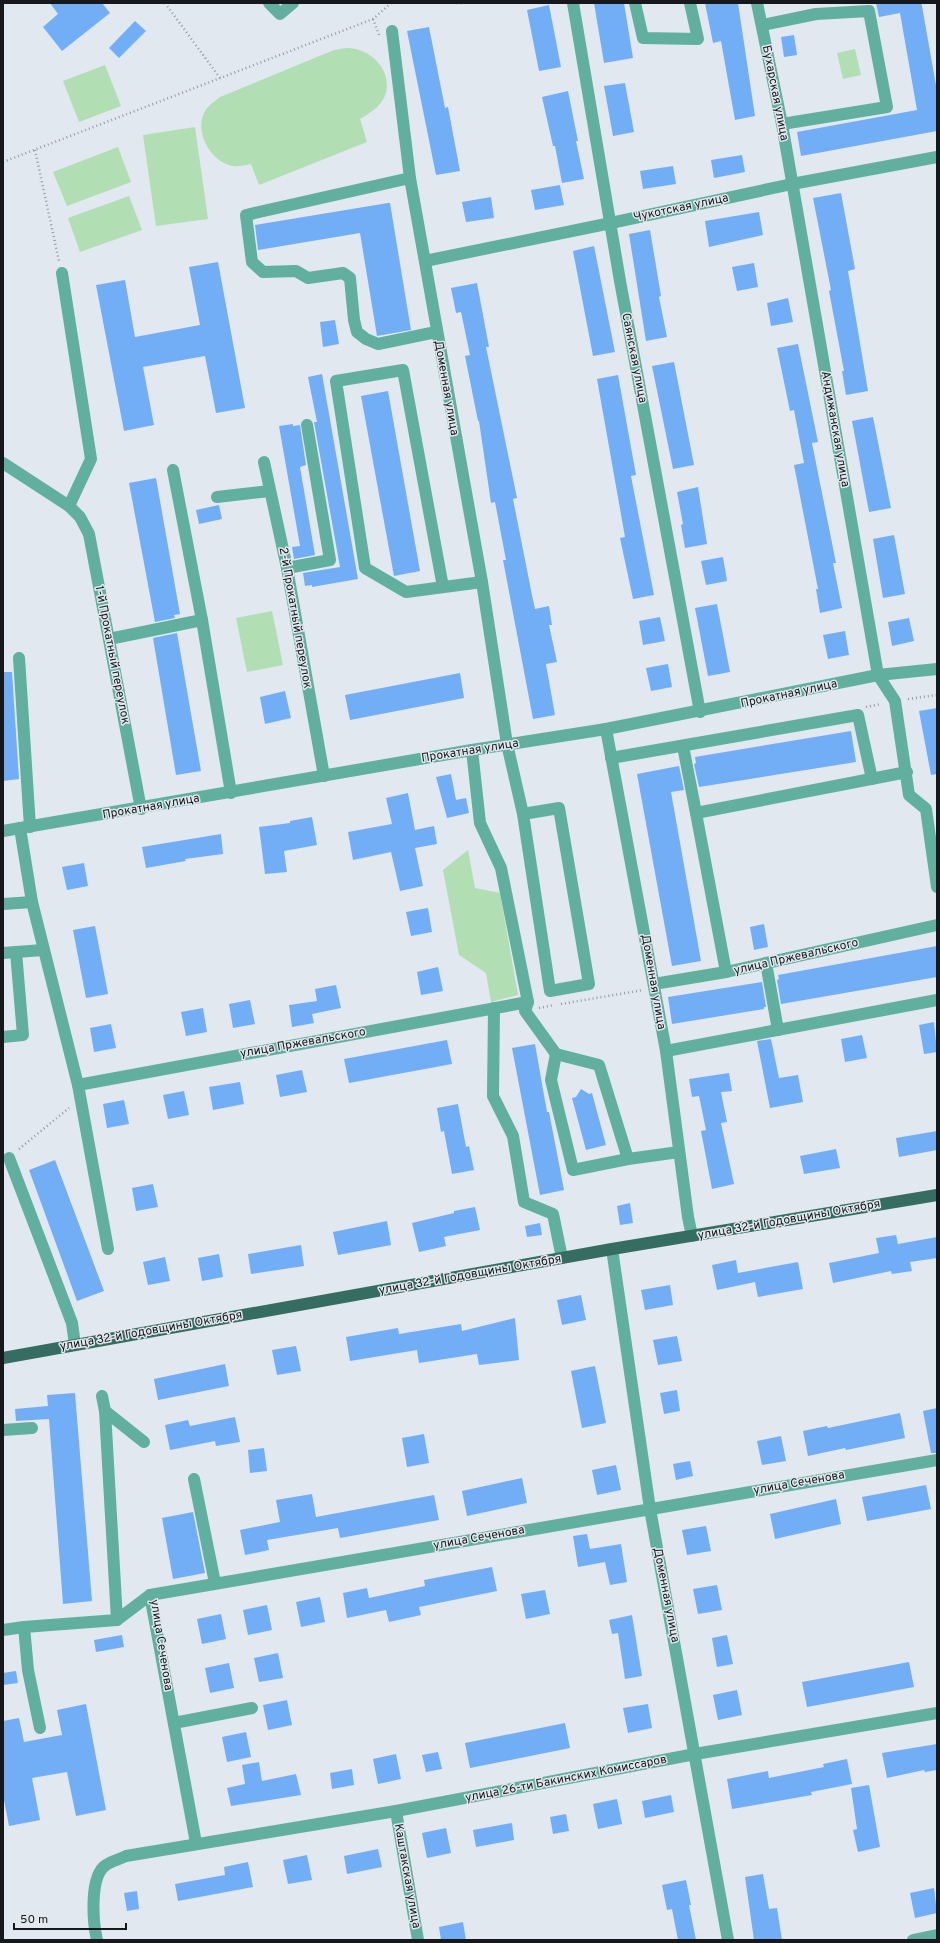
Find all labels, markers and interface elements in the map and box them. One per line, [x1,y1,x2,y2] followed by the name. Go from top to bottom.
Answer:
[758,44,792,142] street label: Бухарская улица
[632,190,730,226] street label: Чукотская улица
[617,312,651,404] street label: Саянская улица
[430,339,462,437] street label: Доменная улица
[817,370,853,488] street label: Андижанская улица
[275,546,315,690] street label: 2-й Прокатный переулок
[91,584,133,726] street label: 1-й Прокатный переулок
[739,676,839,712] street label: Прокатная улица
[420,735,520,767] street label: Прокатная улица
[101,791,201,823] street label: Прокатная улица
[637,933,669,1031] street label: Доменная улица
[732,935,860,979] street label: улица Пржевальского
[239,1024,367,1062] street label: улица Пржевальского
[697,1196,881,1244] street label: улица 32-й Годовщины Октября
[378,1251,562,1299] street label: улица 32-й Годовщины Октября
[59,1307,243,1355] street label: улица 32-й Годовщины Октября
[752,1467,846,1499] street label: улица Сеченова
[432,1522,526,1554] street label: улица Сеченова
[649,1546,683,1644] street label: Доменная улица
[146,1598,176,1692] street label: улица Сеченова
[464,1752,668,1806] street label: улица 26-ти Бакинских Комиссаров
[390,1822,424,1930] street label: Каштакская улица
[14,1905,126,1931] scale bar
[20,1912,48,1928] text: 50 m

